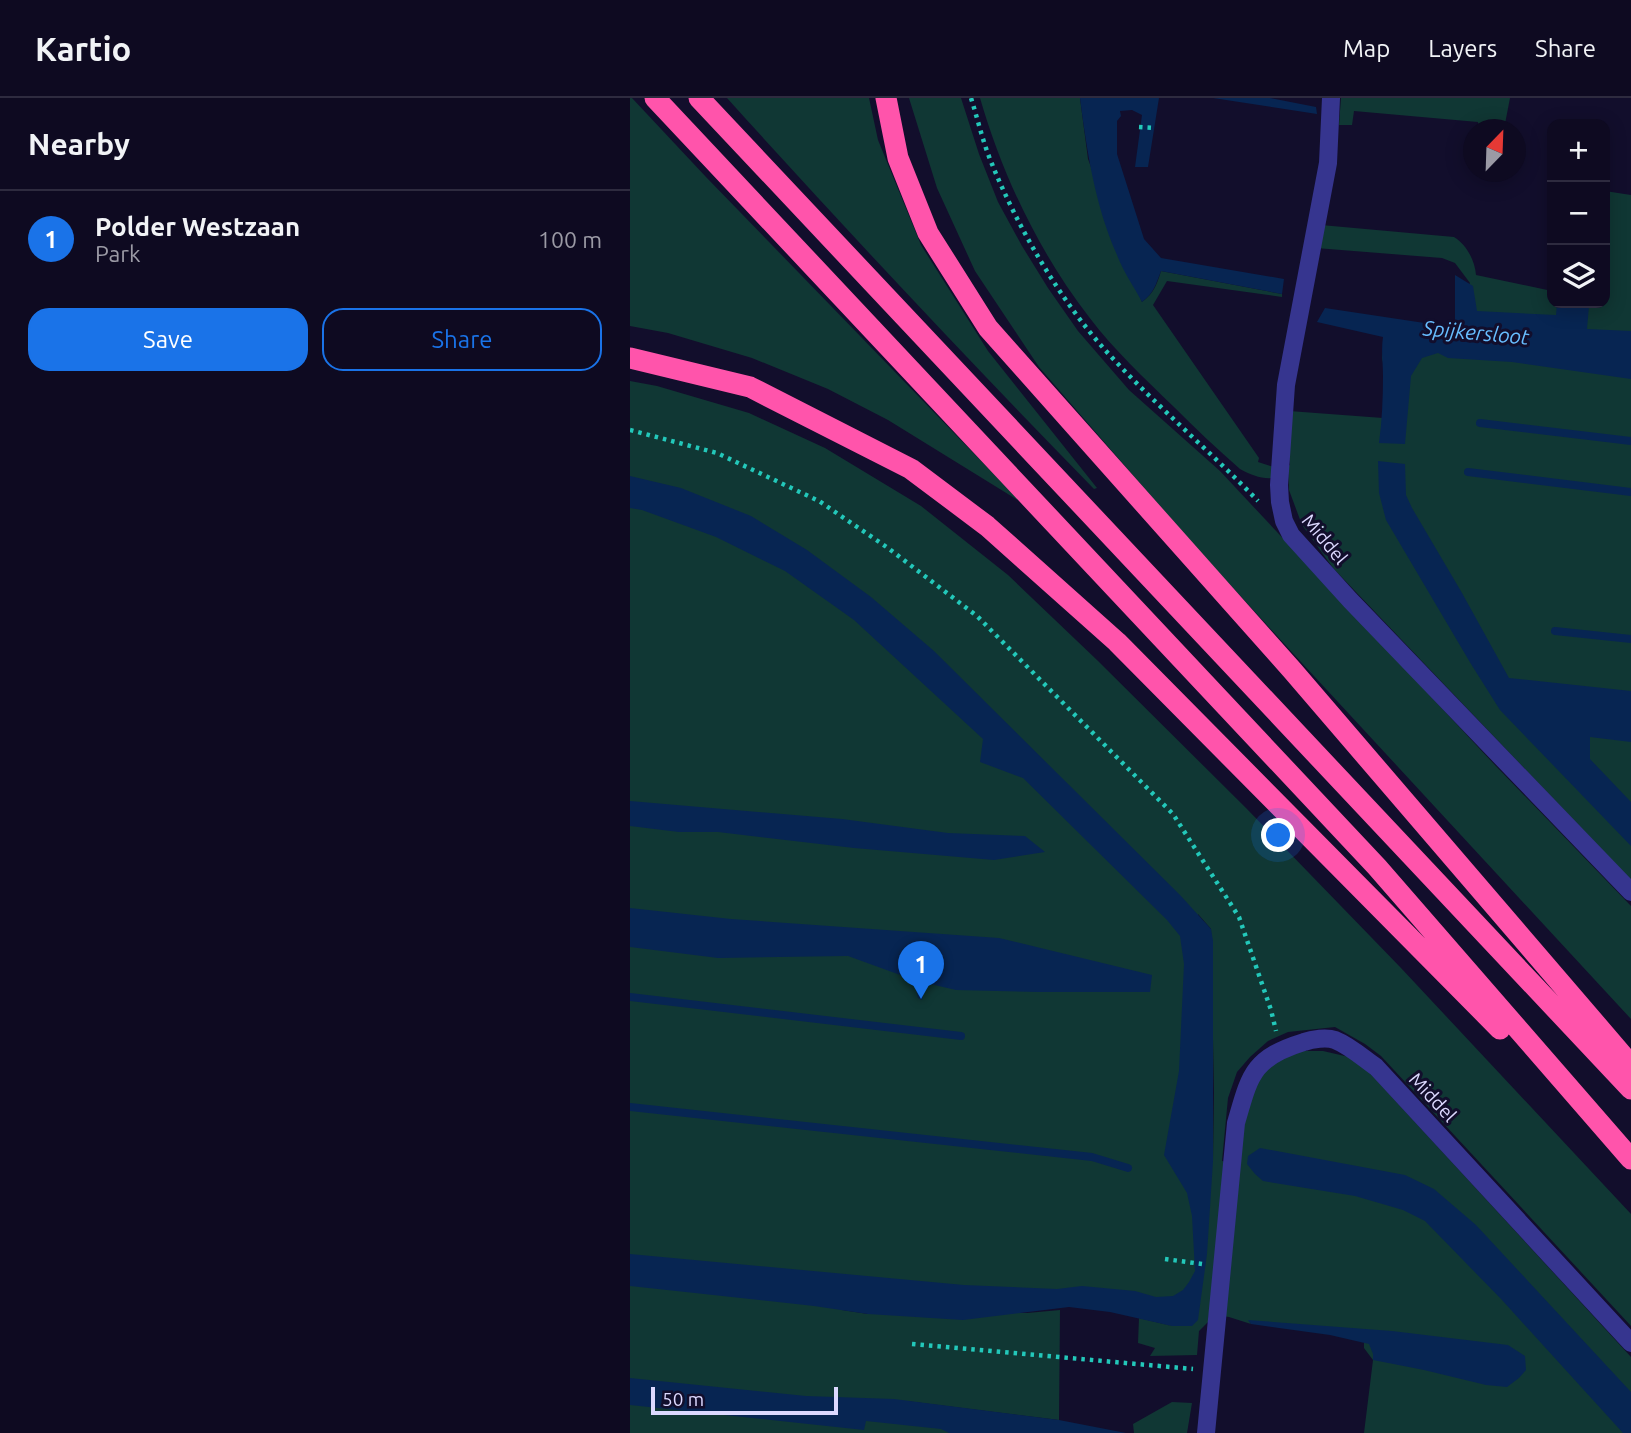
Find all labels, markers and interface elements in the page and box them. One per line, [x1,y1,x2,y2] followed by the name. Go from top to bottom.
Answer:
[35,30,131,67] text: Kartio
[1343,35,1390,62] text: Map
[1428,35,1497,62] text: Layers
[1535,35,1596,62] text: Share
[1463,119,1526,182] north arrow
[1547,119,1610,308] map controls
[1547,119,1610,182] button: +
[28,127,130,161] text: Nearby
[1547,182,1610,245] button: −
[95,212,300,241] text: Polder Westzaan
[45,227,57,252] text: 1
[538,227,602,252] text: 100 m
[95,241,141,266] text: Park
[1547,245,1610,308] button: layers
[28,308,308,371] button: Save
[322,308,602,371] button: Share
[1421,315,1531,349] water label: Spijkersloot
[1298,509,1352,569] street label: Middel
[1261,818,1295,852] your location
[898,941,944,999] pin: 1
[1405,1068,1461,1126] street label: Middel
[651,1384,838,1416] scale bar
[662,1388,704,1410] text: 50 m

